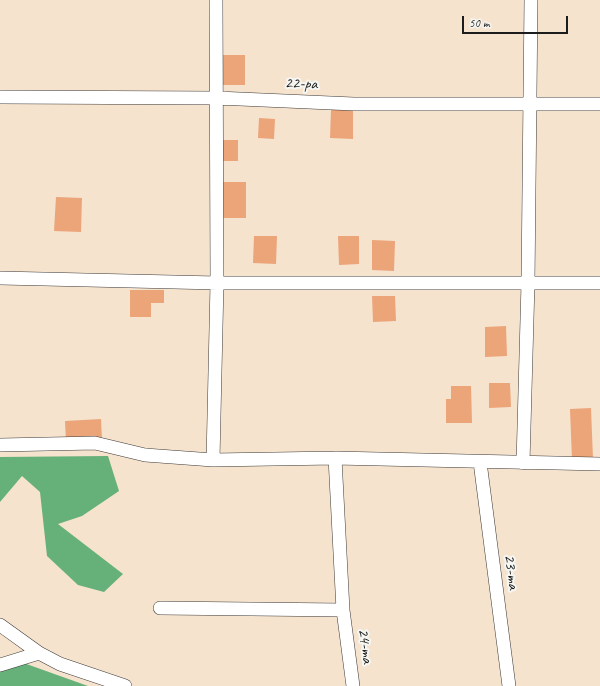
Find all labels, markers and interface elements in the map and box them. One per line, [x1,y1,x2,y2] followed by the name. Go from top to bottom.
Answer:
[464,8,570,34] scale bar
[469,15,489,31] text: 50 m
[284,74,318,94] street label: 22-ра
[499,553,523,591] street label: 23-та
[353,627,377,665] street label: 24-та

